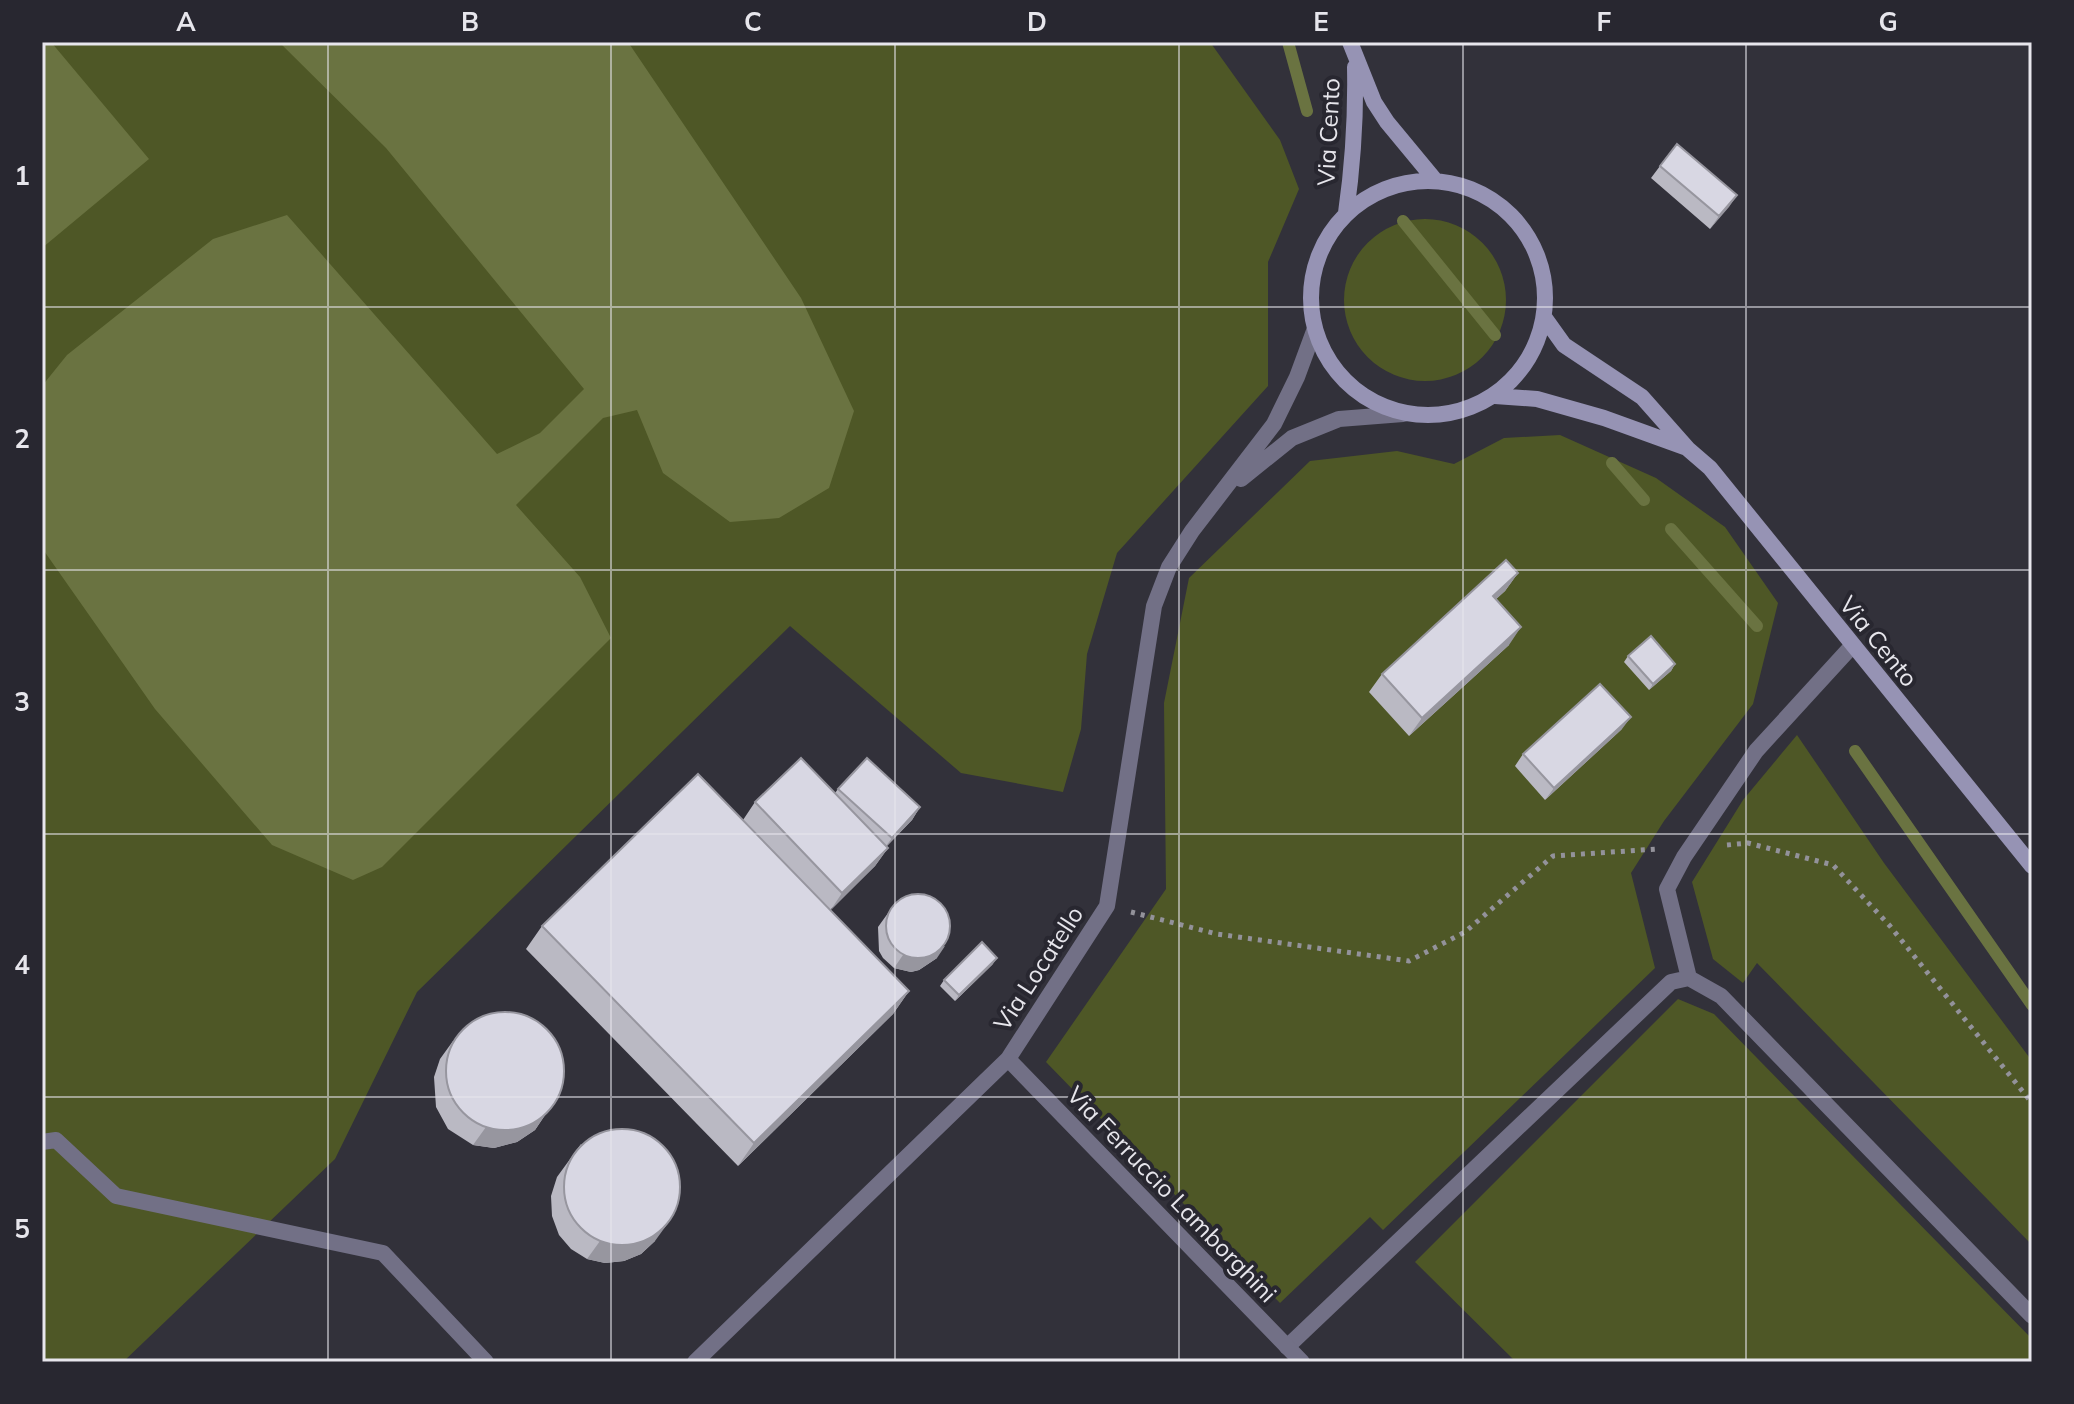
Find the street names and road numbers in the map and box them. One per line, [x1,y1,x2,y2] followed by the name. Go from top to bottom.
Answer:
[1310,77,1346,187] street label: Via Cento
[1833,590,1925,692] street label: Via Cento
[987,900,1089,1036] street label: Via Locatello
[1061,1080,1283,1308] street label: Via Ferruccio Lamborghini

